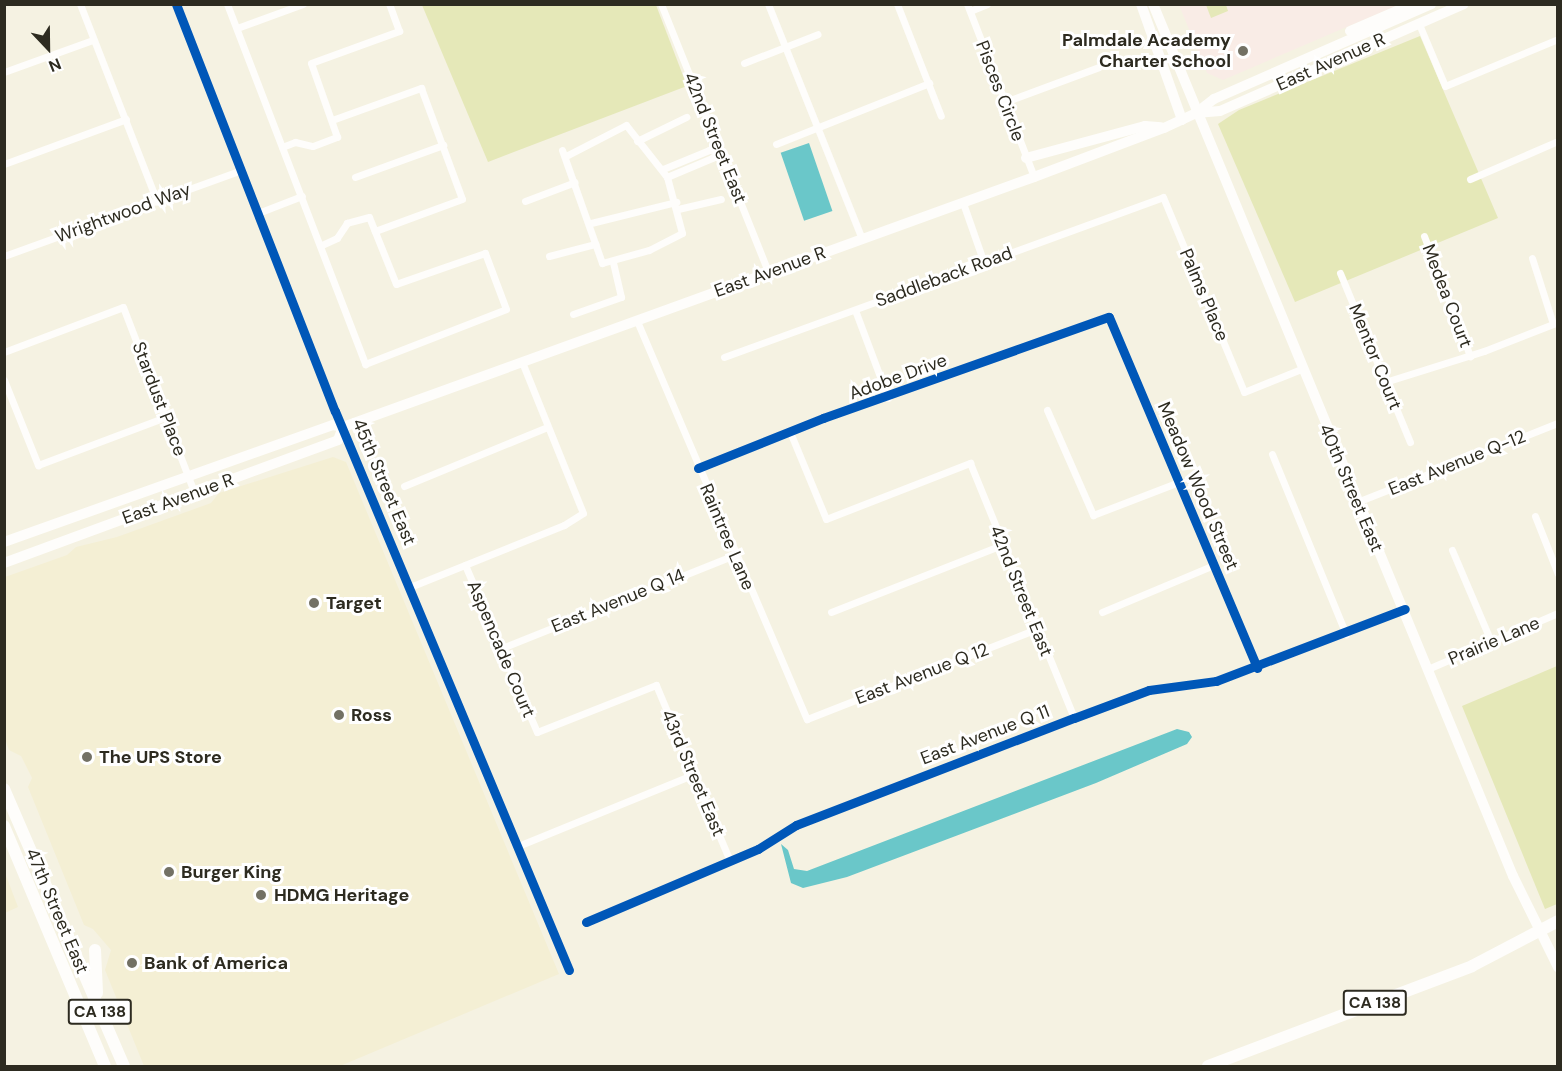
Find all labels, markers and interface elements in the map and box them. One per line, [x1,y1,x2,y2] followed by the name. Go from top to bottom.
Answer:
[18,18,78,78] north arrow
[1273,28,1389,96] street label: East Avenue R
[1062,30,1231,72] place label: Palmdale Academy Charter School
[971,38,1029,144] street label: Pisces Circle
[1236,44,1250,58] marker: Palmdale Academy Charter School
[46,53,64,77] text: N
[679,69,751,207] street label: 42nd Street East
[52,178,194,248] street label: Wrightwood Way
[1417,241,1477,351] street label: Medea Court
[711,242,829,302] street label: East Avenue R
[873,242,1015,312] street label: Saddleback Road
[1175,245,1233,345] street label: Palms Place
[1344,301,1406,413] street label: Mentor Court
[127,339,191,459] street label: Stardust Place
[846,349,950,405] street label: Adobe Drive
[1153,399,1243,573] street label: Meadow Wood Street
[348,415,420,549] street label: 45th Street East
[1314,421,1388,555] street label: 40th Street East
[1385,426,1529,500] street label: East Avenue Q-12
[119,469,237,529] street label: East Avenue R
[695,481,759,593] street label: Raintree Lane
[985,522,1057,660] street label: 42nd Street East
[548,564,688,638] street label: East Avenue Q 14
[462,577,540,721] street label: Aspencade Court
[326,592,382,614] place label: Target
[307,596,321,610] marker: Target
[1445,612,1543,670] street label: Prairie Lane
[852,639,992,709] street label: East Avenue Q 12
[917,700,1053,770] street label: East Avenue Q 11
[351,704,392,726] place label: Ross
[657,706,729,840] street label: 43rd Street East
[332,708,346,722] marker: Ross
[99,746,222,768] place label: The UPS Store
[80,750,94,764] marker: The UPS Store
[21,845,93,977] street label: 47th Street East
[181,861,282,883] place label: Burger King
[162,865,176,879] marker: Burger King
[274,884,409,906] place label: HDMG Heritage
[252,886,270,904] marker: HDMG Heritage
[144,952,288,974] place label: Bank of America
[125,956,139,970] marker: Bank of America
[1342,990,1408,1016] road number: CA 138
[67,999,133,1025] road number: CA 138

